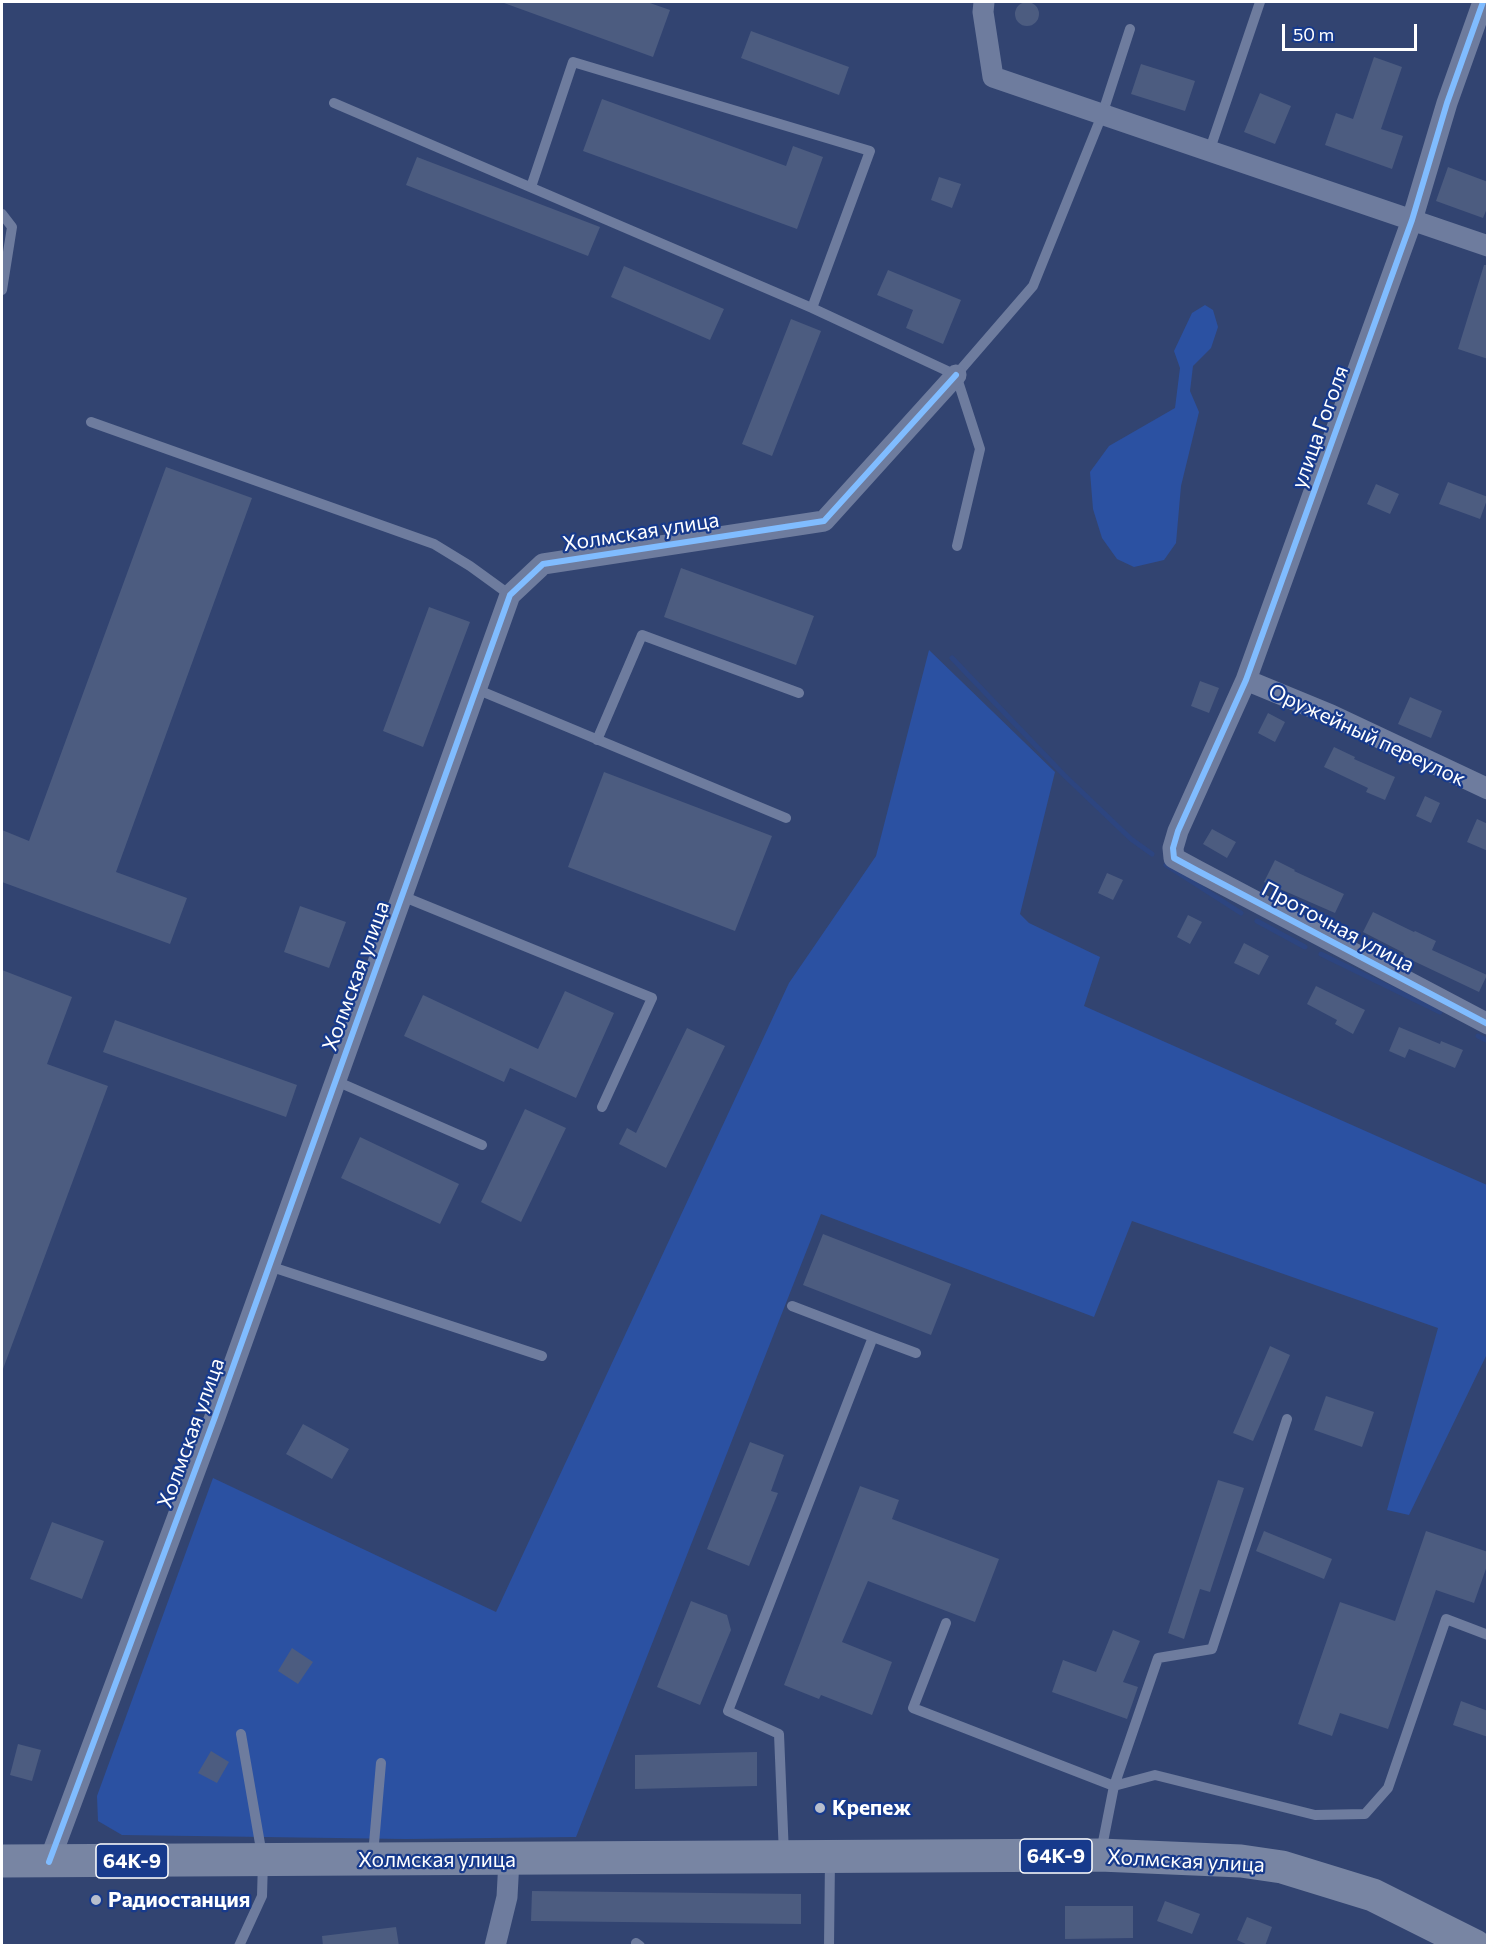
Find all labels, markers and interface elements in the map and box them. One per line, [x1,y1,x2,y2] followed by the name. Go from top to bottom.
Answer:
[1285,12,1420,50] scale bar
[1293,23,1334,45] text: 50 m
[1286,362,1354,492] street label: улица Гоголя
[561,507,721,557] street label: Холмская улица
[1264,678,1470,792] street label: Оружейный переулок
[1257,876,1419,978] street label: Проточная улица
[317,897,395,1055] street label: Холмская улица
[152,1354,230,1512] street label: Холмская улица
[832,1795,911,1821] place label: Крепеж
[813,1801,827,1815] marker: Крепеж
[1020,1839,1092,1873] road number: 64К-9
[96,1844,168,1878] road number: 64К-9
[1106,1844,1266,1878] street label: Холмская улица
[358,1847,516,1873] street label: Холмская улица
[108,1887,250,1913] place label: Радиостанция
[89,1893,103,1907] marker: Радиостанция

